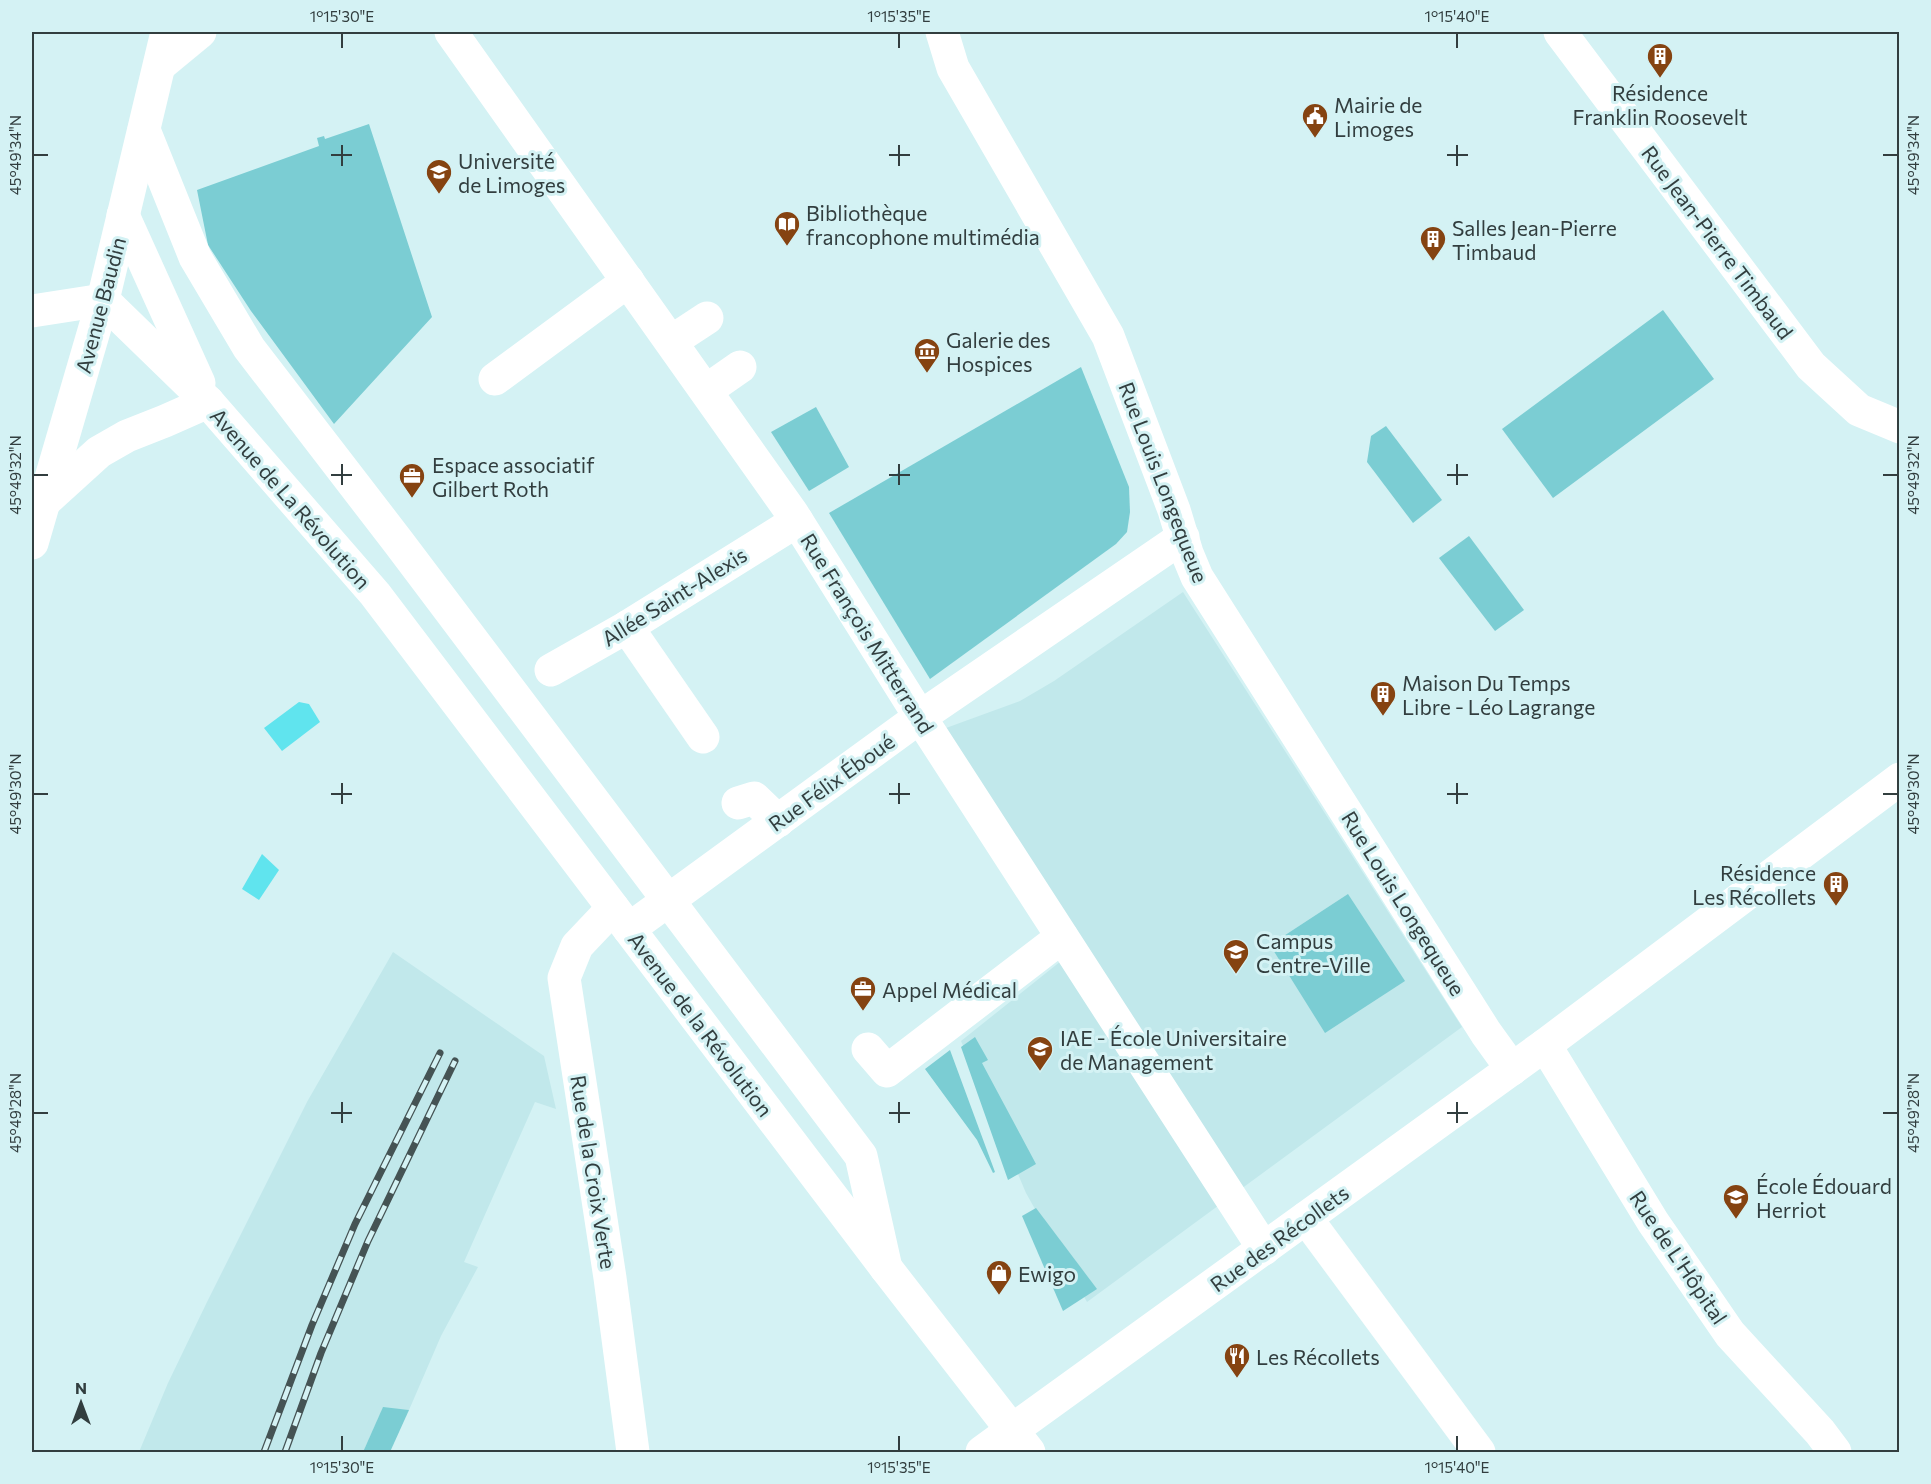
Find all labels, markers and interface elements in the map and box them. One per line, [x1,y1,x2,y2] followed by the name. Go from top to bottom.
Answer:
[310,7,374,25] text: 1°15'30"E
[867,7,931,25] text: 1°15'35"E
[1425,7,1490,25] text: 1°15'40"E
[1645,41,1675,79] building icon: Résidence Franklin Roosevelt
[1572,80,1748,129] place label: Résidence Franklin Roosevelt
[1334,92,1422,141] place label: Mairie de Limoges
[1300,101,1330,139] public building icon: Mairie de Limoges
[6,115,24,195] text: 45°49'34"N
[1904,115,1922,195] text: 45°49'34"N
[1637,140,1799,344] street label: Rue Jean-Pierre Timbaud
[458,148,565,197] place label: Université de Limoges
[424,157,454,195] school or university icon: Université de Limoges
[806,200,1040,249] place label: Bibliothèque francophone multimédia
[772,209,802,247] library icon: Bibliothèque francophone multimédia
[1452,215,1617,264] place label: Salles Jean-Pierre Timbaud
[1418,224,1448,262] building icon: Salles Jean-Pierre Timbaud
[70,234,130,376] street label: Avenue Baudin
[946,327,1050,376] place label: Galerie des Hospices
[912,336,942,374] museum icon: Galerie des Hospices
[1114,378,1214,586] street label: Rue Louis Longequeue
[206,403,376,593] street label: Avenue de La Révolution
[6,435,24,515] text: 45°49'32"N
[1904,435,1922,515] text: 45°49'32"N
[432,452,595,501] place label: Espace associatif Gilbert Roth
[397,461,427,499] office icon: Espace associatif Gilbert Roth
[796,528,940,738] street label: Rue François Mitterrand
[597,541,751,651] street label: Allée Saint-Alexis
[1402,670,1595,719] place label: Maison Du Temps Libre - Léo Lagrange
[1368,679,1398,717] building icon: Maison Du Temps Libre - Léo Lagrange
[763,728,899,836] street label: Rue Félix Éboué
[6,753,24,835] text: 45°49'30"N
[1904,753,1922,835] text: 45°49'30"N
[1337,806,1471,1000] street label: Rue Louis Longequeue
[1692,860,1816,909] place label: Résidence Les Récollets
[1821,869,1851,907] building icon: Résidence Les Récollets
[623,927,779,1121] street label: Avenue de la Révolution
[1256,928,1371,977] place label: Campus Centre-Ville
[1221,937,1251,975] school or university icon: Campus Centre-Ville
[848,974,878,1012] office icon: Appel Médical
[882,977,1017,1002] place label: Appel Médical
[1060,1025,1287,1074] place label: IAE - École Universitaire de Management
[1025,1034,1055,1072] school or university icon: IAE - École Universitaire de Management
[6,1073,24,1153] text: 45°49'28"N
[566,1073,622,1271] street label: Rue de la Croix Verte
[1904,1073,1922,1153] text: 45°49'28"N
[1756,1173,1892,1222] place label: École Édouard Herriot
[1205,1179,1353,1297] street label: Rue des Récollets
[1721,1182,1751,1220] school or university icon: École Édouard Herriot
[1625,1186,1733,1328] street label: Rue de L'Hôpital
[984,1258,1014,1296] shop icon: Ewigo
[1018,1261,1076,1286] place label: Ewigo
[1222,1341,1252,1379] restaurant icon: Les Récollets
[1256,1344,1380,1369] place label: Les Récollets
[51,1373,111,1433] north arrow
[75,1378,87,1397] text: N
[310,1458,374,1476] text: 1°15'30"E
[867,1458,931,1476] text: 1°15'35"E
[1425,1458,1490,1476] text: 1°15'40"E

